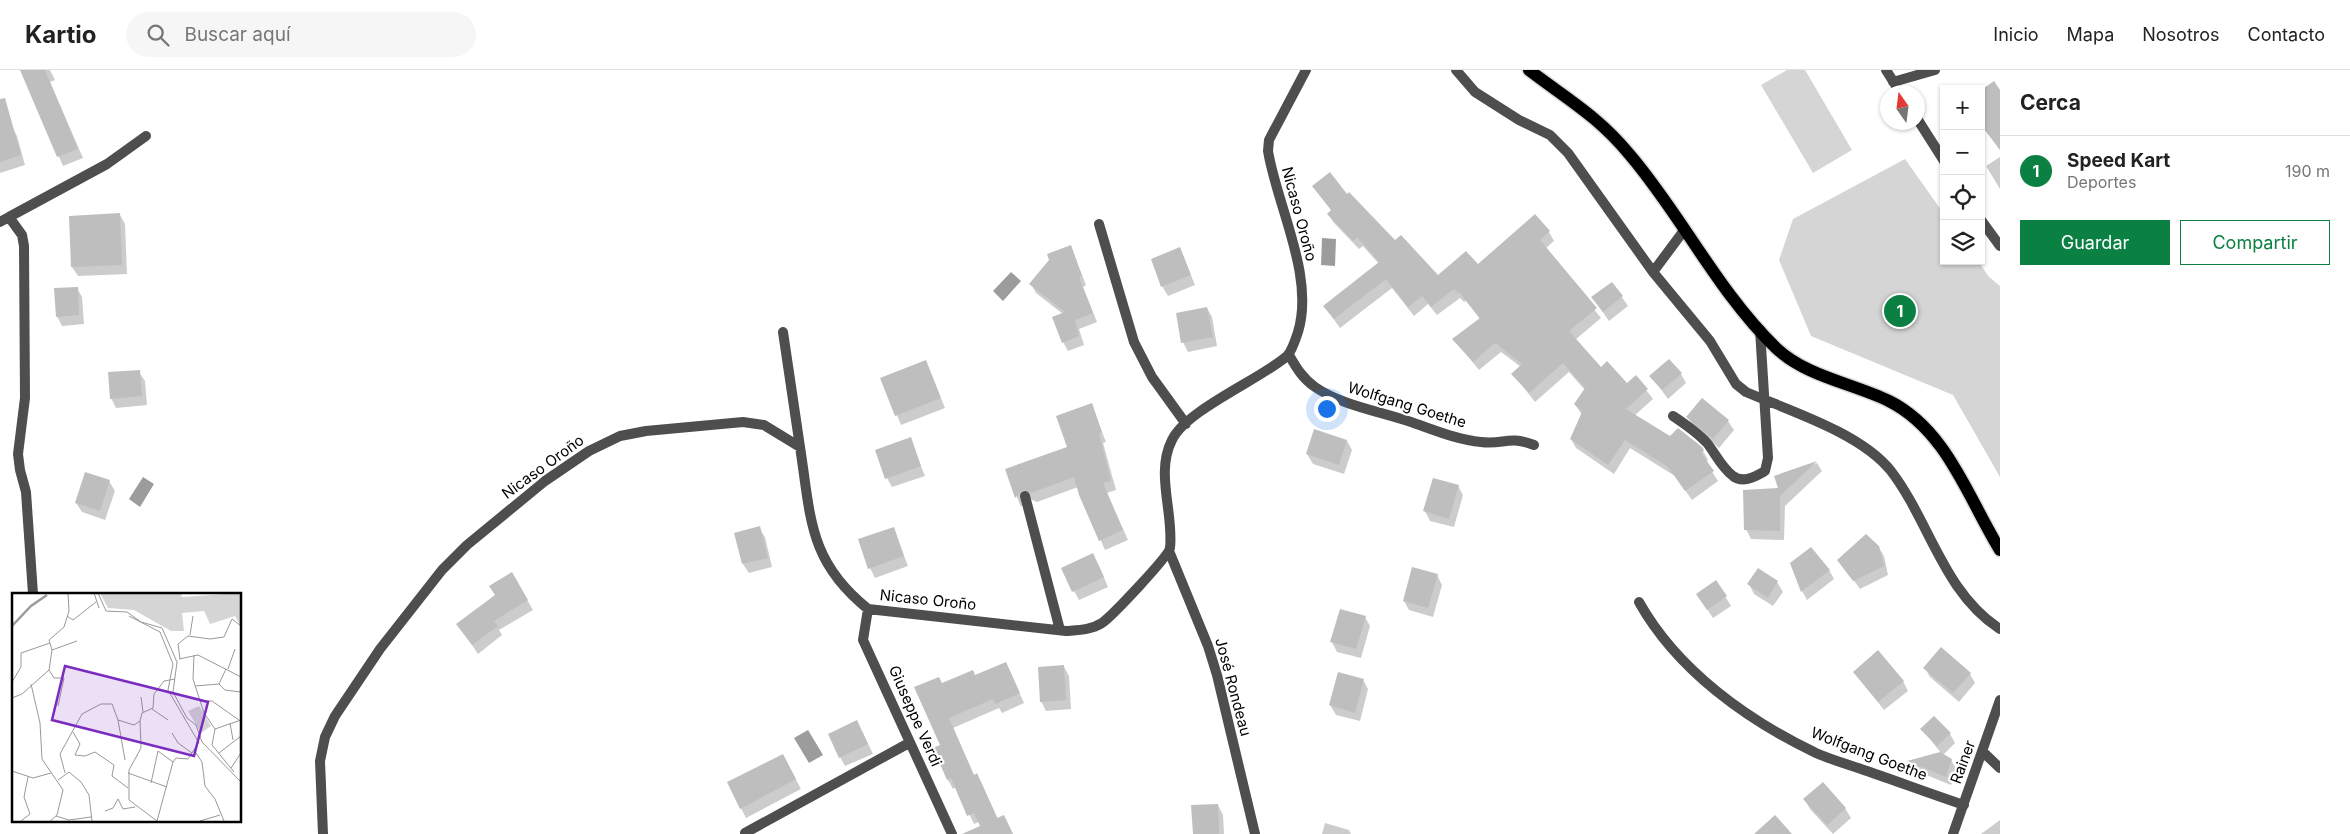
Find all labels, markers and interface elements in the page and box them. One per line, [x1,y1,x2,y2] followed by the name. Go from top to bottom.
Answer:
[126,12,476,57] search box
[25,20,96,49] text: Kartio
[144,21,172,49] icon: search
[184,23,291,46] text: Buscar aquí
[1993,24,2039,45] text: Inicio
[2067,24,2114,45] text: Mapa
[2142,24,2220,45] text: Nosotros
[2248,24,2325,45] text: Contacto
[1880,85,1925,130] north arrow
[1940,85,1985,265] map controls
[1940,85,1985,130] button: +
[2020,90,2081,115] text: Cerca
[1940,130,1985,175] button: −
[2067,149,2170,172] text: Speed Kart
[2033,161,2039,181] text: 1
[2285,161,2330,181] text: 190 m
[1278,165,1321,263] street label: Nicaso Oroño
[2067,172,2136,192] text: Deportes
[1940,175,1985,220] button: locate
[1940,220,1985,265] button: layers
[2020,220,2170,265] button: Guardar
[2180,220,2330,265] button: Compartir
[1884,292,1916,330] pin: 1
[1345,377,1469,432] street label: Wolfgang Goethe
[1314,396,1340,422] your location
[498,430,588,503] street label: Nicaso Oroño
[879,585,977,614] street label: Nicaso Oroño
[12,593,241,822] inset map
[1211,636,1256,738] street label: José Rondeau
[885,662,946,769] street label: Giuseppe Verdi
[1808,723,1930,784] street label: Wolfgang Goethe
[1946,737,1979,786] street label: Rainer

